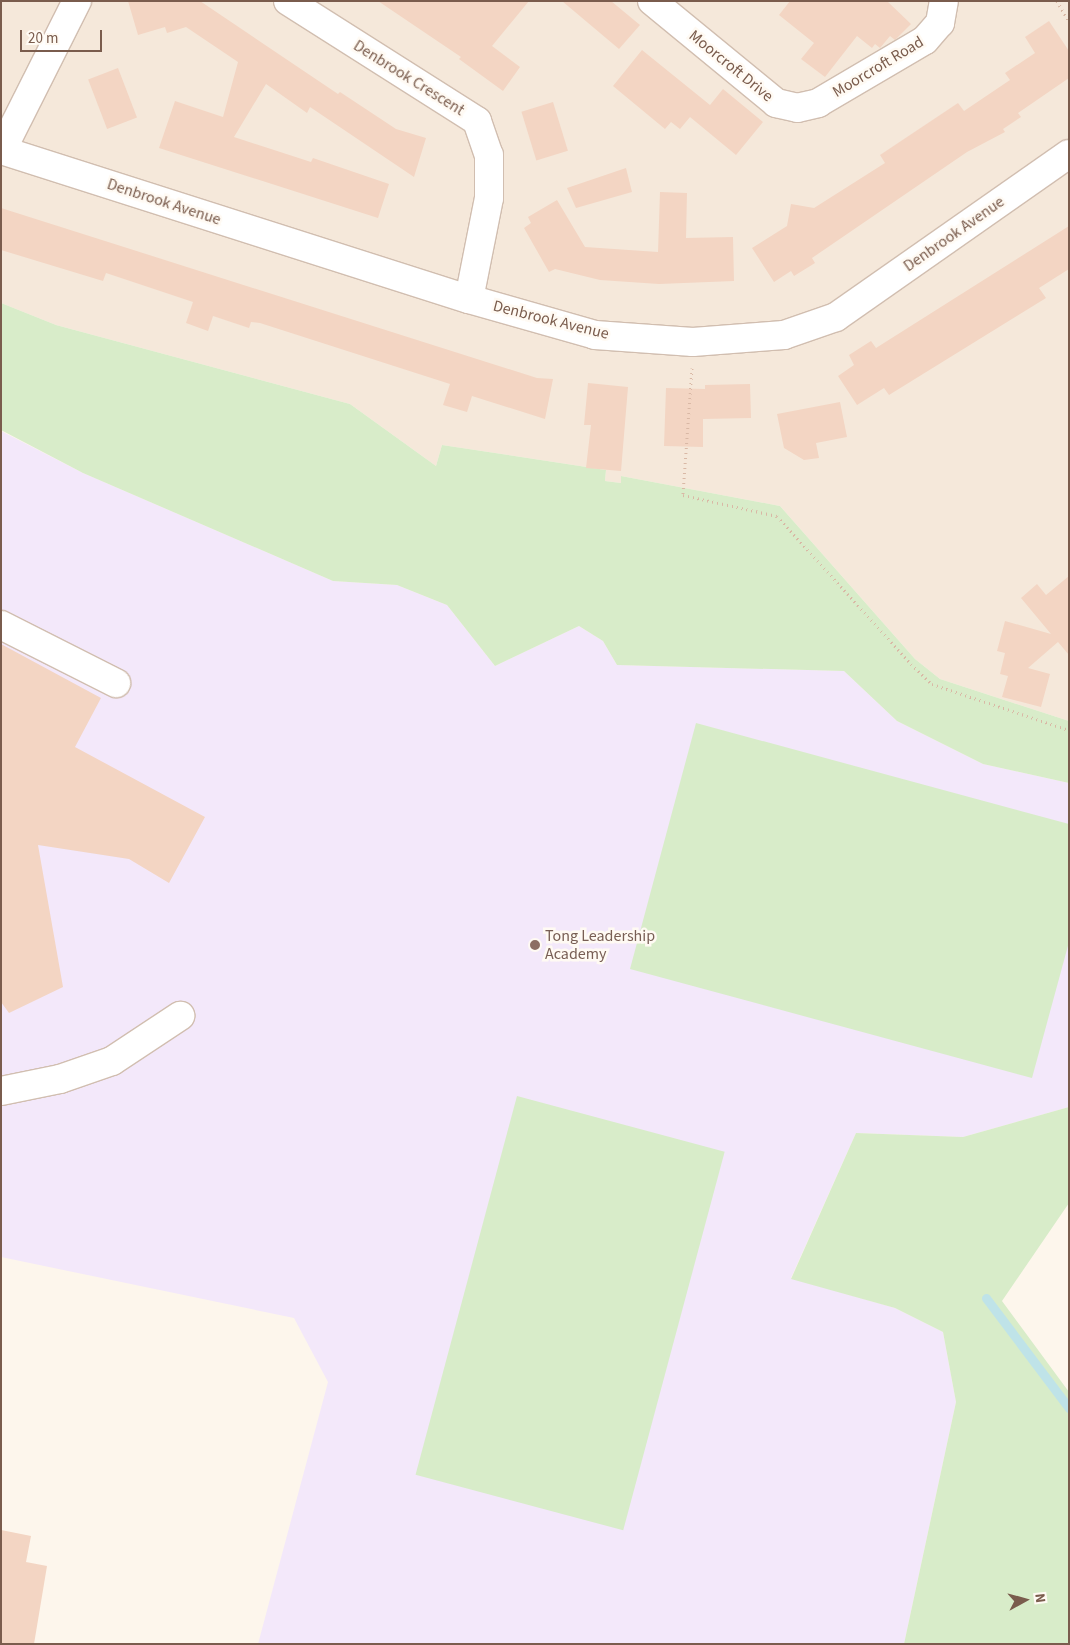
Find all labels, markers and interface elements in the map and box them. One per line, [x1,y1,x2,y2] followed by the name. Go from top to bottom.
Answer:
[22,20,105,52] scale bar
[685,26,777,106] street label: Moorcroft Drive
[28,28,58,49] text: 20 m
[829,32,927,102] street label: Moorcroft Road
[350,36,468,120] street label: Denbrook Crescent
[105,175,223,229] street label: Denbrook Avenue
[900,192,1008,276] street label: Denbrook Avenue
[491,296,611,344] street label: Denbrook Avenue
[545,926,655,964] place label: Tong Leadership Academy
[529,939,541,951] marker: Tong Leadership Academy
[1000,1575,1050,1625] north arrow
[1029,1592,1050,1604] text: N

